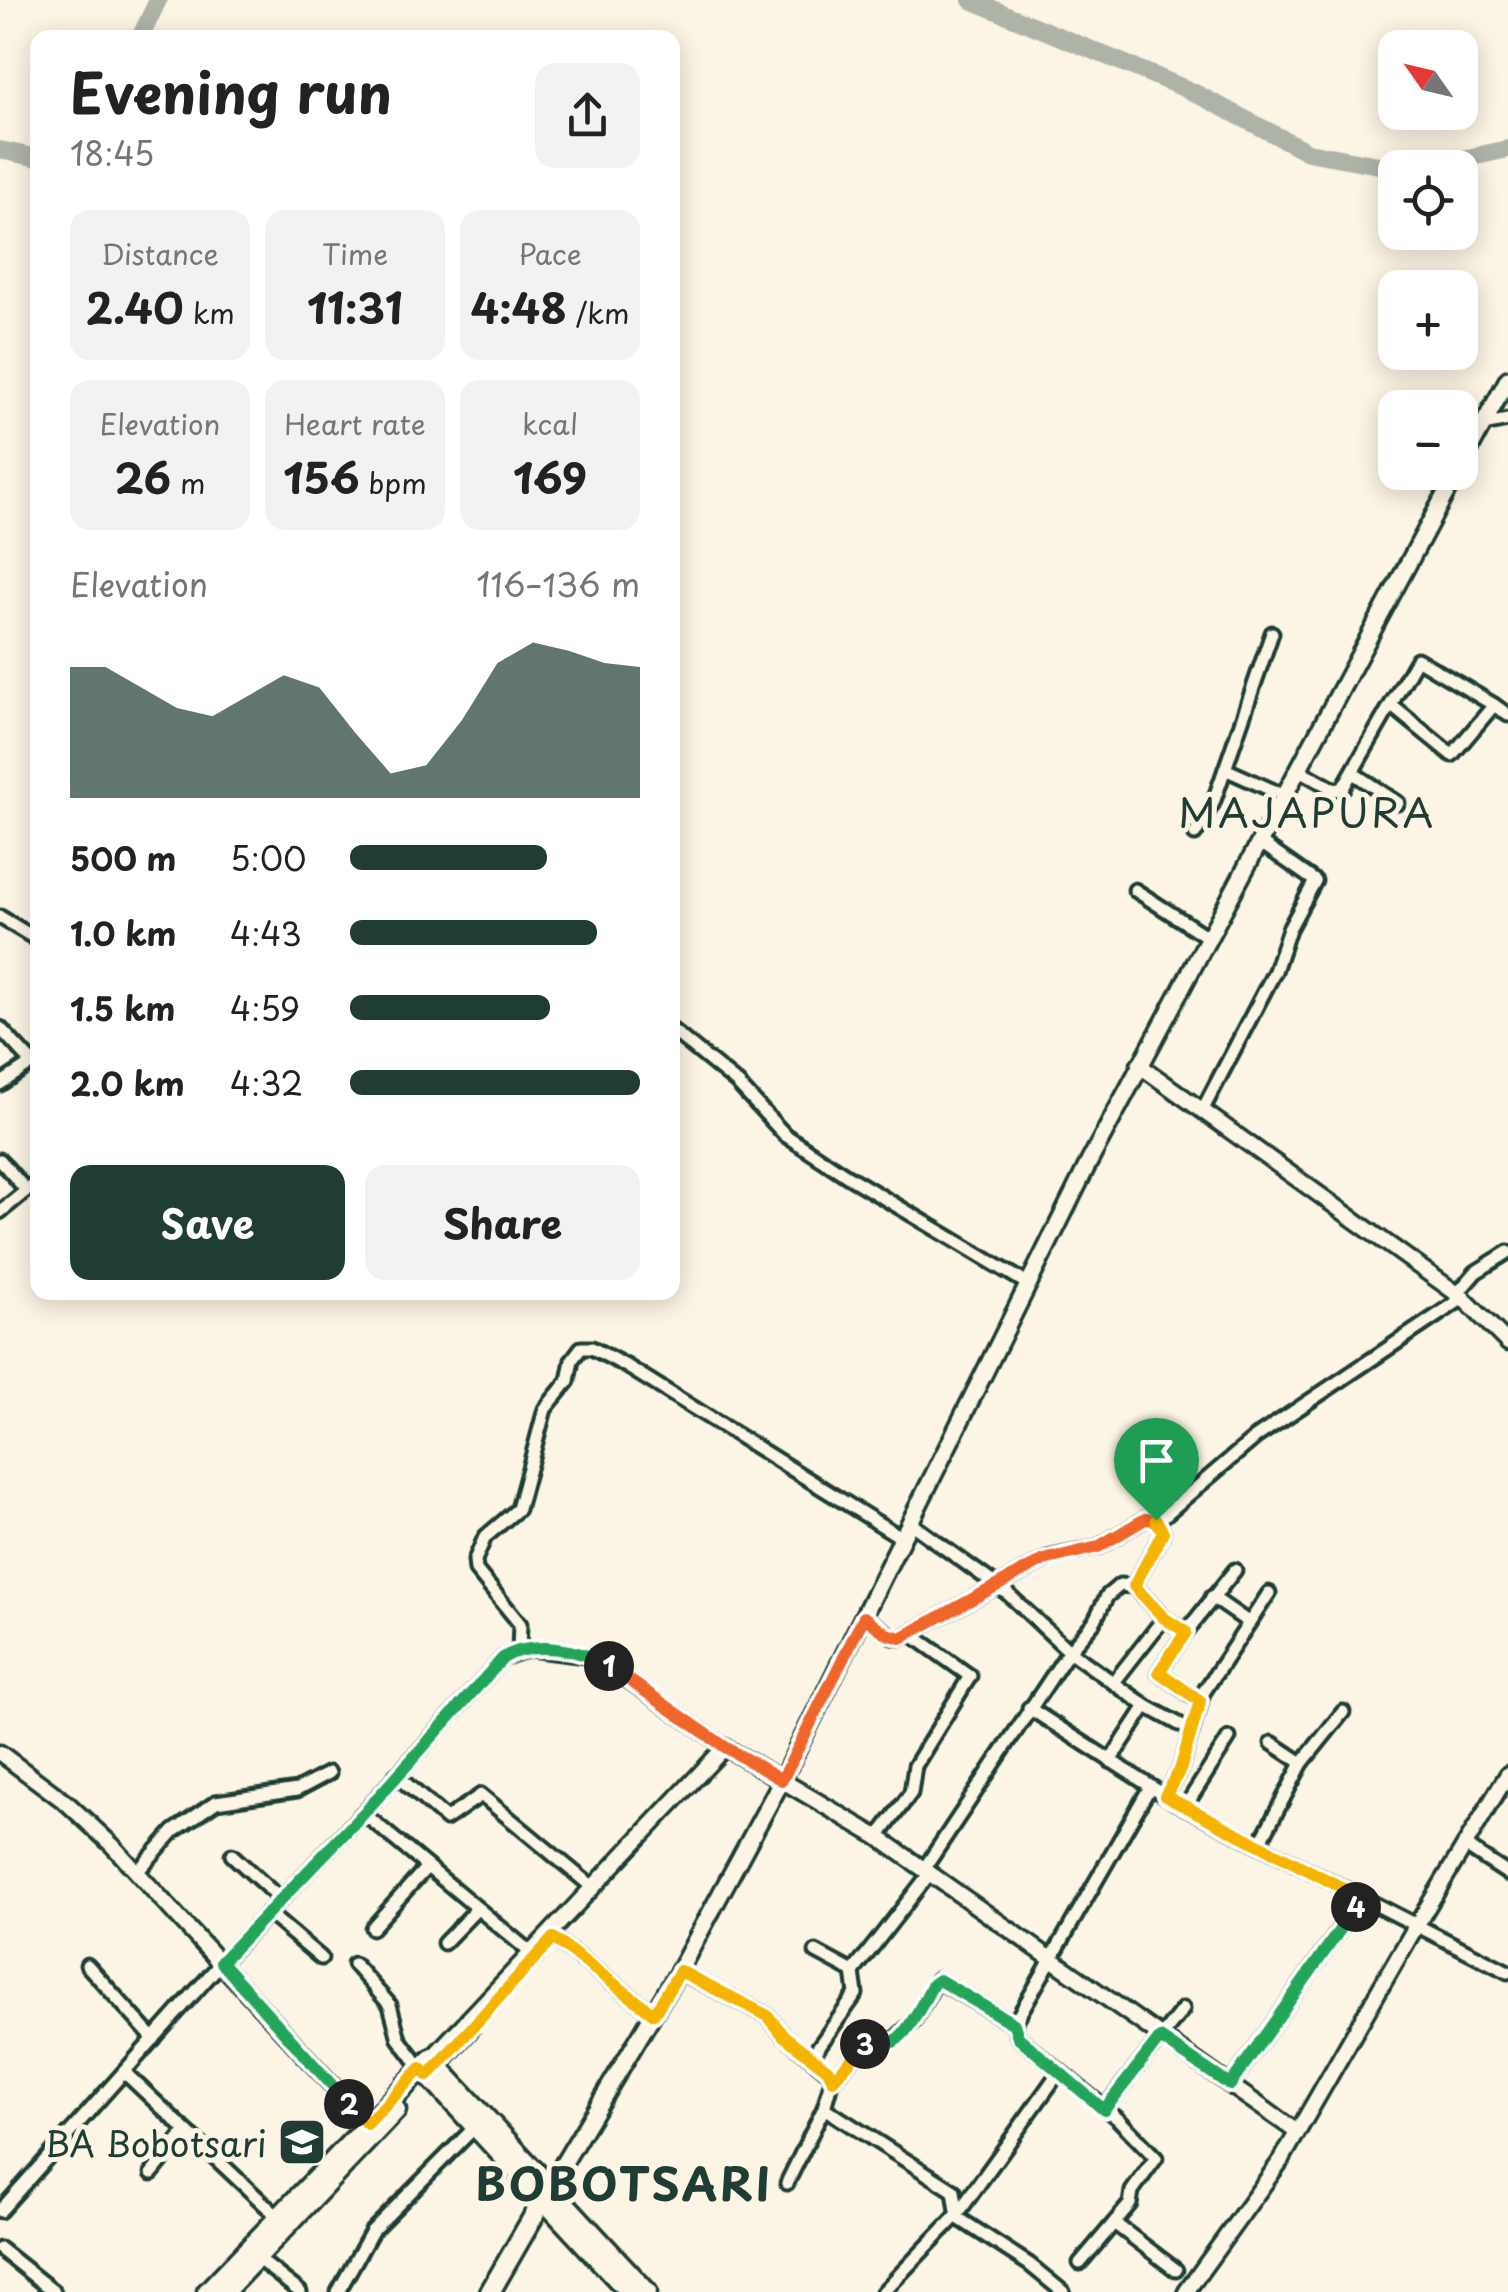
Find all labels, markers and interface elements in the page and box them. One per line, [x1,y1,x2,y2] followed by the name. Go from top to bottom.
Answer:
[1378,30,1478,130] north arrow
[1378,30,1478,490] map controls
[70,50,392,133] text: Evening run
[535,63,640,168] button: share
[70,129,154,177] text: 18:45
[1378,150,1478,250] button: locate
[101,232,219,275] text: Distance
[322,232,388,275] text: Time
[518,232,582,275] text: Pace
[1378,270,1478,370] button: +
[85,275,184,338] text: 2.40
[307,275,403,338] text: 11:31
[471,275,567,338] text: 4:48
[184,291,235,334] text: km
[567,291,629,334] text: /km
[1378,390,1478,490] button: −
[100,402,220,445] text: Elevation
[284,402,426,445] text: Heart rate
[522,402,578,445] text: kcal
[114,445,171,508] text: 26
[283,445,360,508] text: 156
[513,445,587,508] text: 169
[171,461,206,504] text: m
[360,461,427,504] text: bpm
[70,560,208,608] text: Elevation
[476,560,640,608] text: 116–136 m
[1178,781,1436,842] district label: MAJAPURA
[70,834,176,882] text: 500 m
[230,834,307,882] text: 5:00
[70,909,176,957] text: 1.0 km
[230,909,302,957] text: 4:43
[70,984,175,1032] text: 1.5 km
[230,984,300,1032] text: 4:59
[70,1059,185,1107] text: 2.0 km
[230,1059,303,1107] text: 4:32
[70,1165,345,1280] button: Save
[365,1165,640,1280] button: Share
[1114,1418,1199,1521] pin
[1129,1433,1184,1488] icon: arrive
[584,1641,634,1691] pin: 1
[602,1644,616,1687] text: 1
[1331,1882,1381,1932] pin: 4
[1346,1885,1366,1928] text: 4
[840,2019,890,2069] pin: 3
[856,2022,874,2065] text: 3
[324,2079,374,2129] pin: 2
[339,2082,359,2125] text: 2
[45,2116,267,2169] place label: BA Bobotsari
[276,2116,328,2168] school or university icon: BA Bobotsari
[475,2148,773,2216] district label: BOBOTSARI

